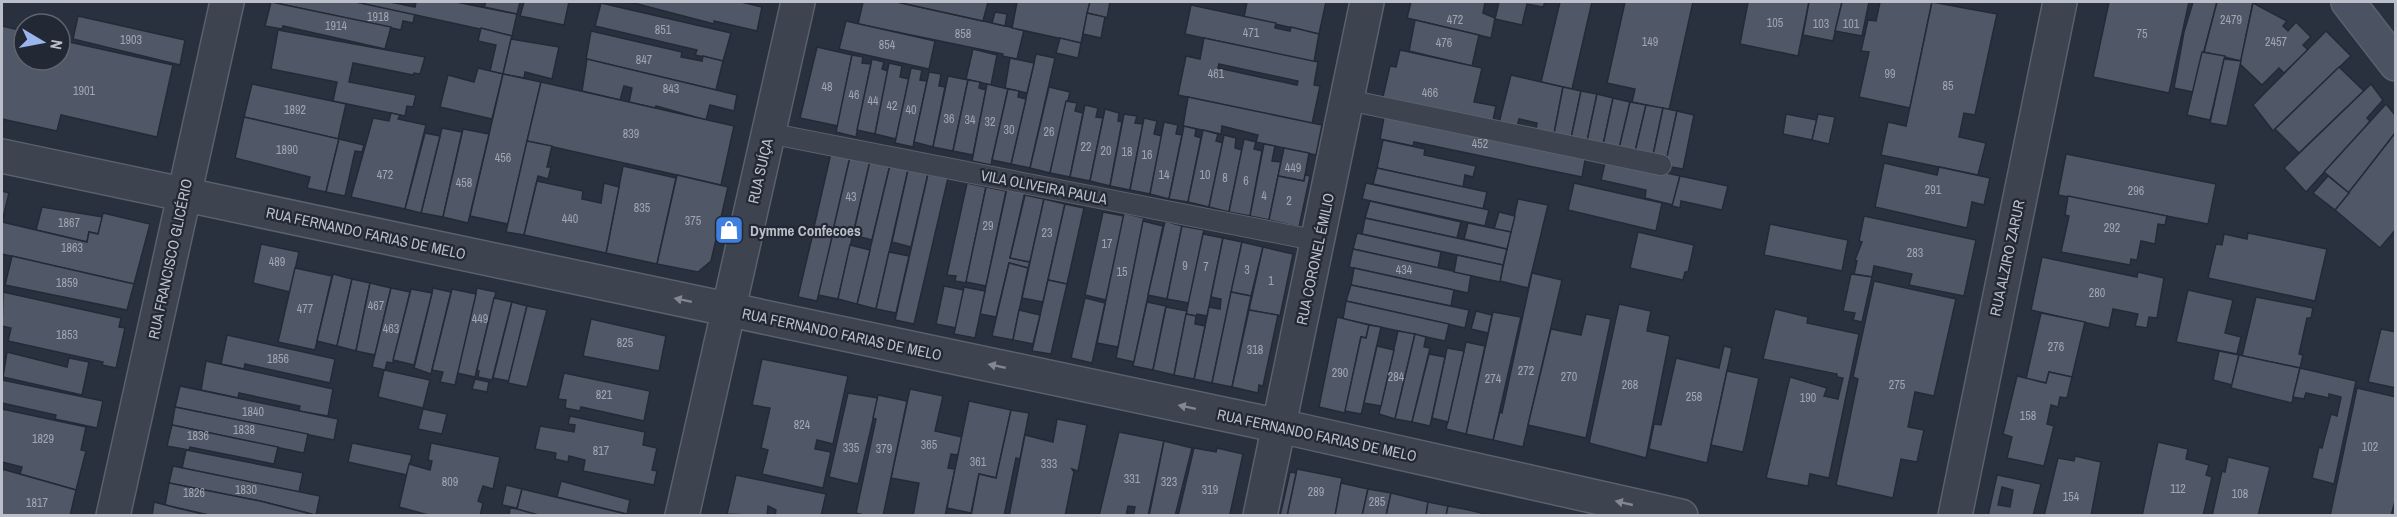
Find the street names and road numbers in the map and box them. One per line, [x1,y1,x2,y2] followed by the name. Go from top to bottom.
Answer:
[742,136,778,206] street label: RUA SUÍÇA
[979,164,1110,210] street label: VILA OLIVEIRA PAULA
[143,177,197,341] street label: RUA FRANCISCO GLICÉRIO
[1291,191,1339,327] street label: RUA CORONEL ÉMILIO
[1984,198,2030,318] street label: RUA ALZIRO ZARUR
[264,202,468,264] street label: RUA FERNANDO FARIAS DE MELO
[740,303,944,365] street label: RUA FERNANDO FARIAS DE MELO
[1215,404,1419,466] street label: RUA FERNANDO FARIAS DE MELO

